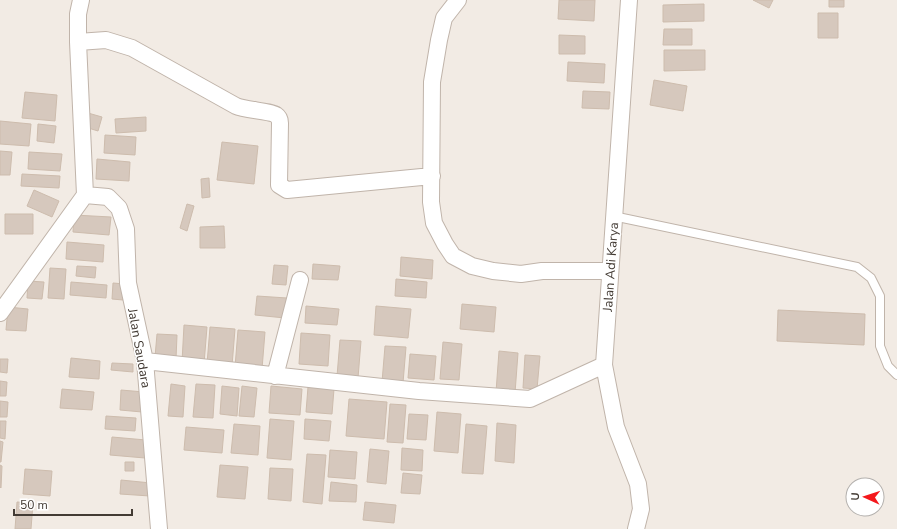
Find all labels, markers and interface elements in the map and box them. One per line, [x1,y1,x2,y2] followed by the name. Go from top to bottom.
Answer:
[599,222,623,313] street label: Jalan Adi Karya
[123,306,155,389] street label: Jalan Saudara
[845,477,885,517] north arrow
[14,491,132,517] scale bar
[848,492,863,501] text: U
[20,497,48,513] text: 50 m

